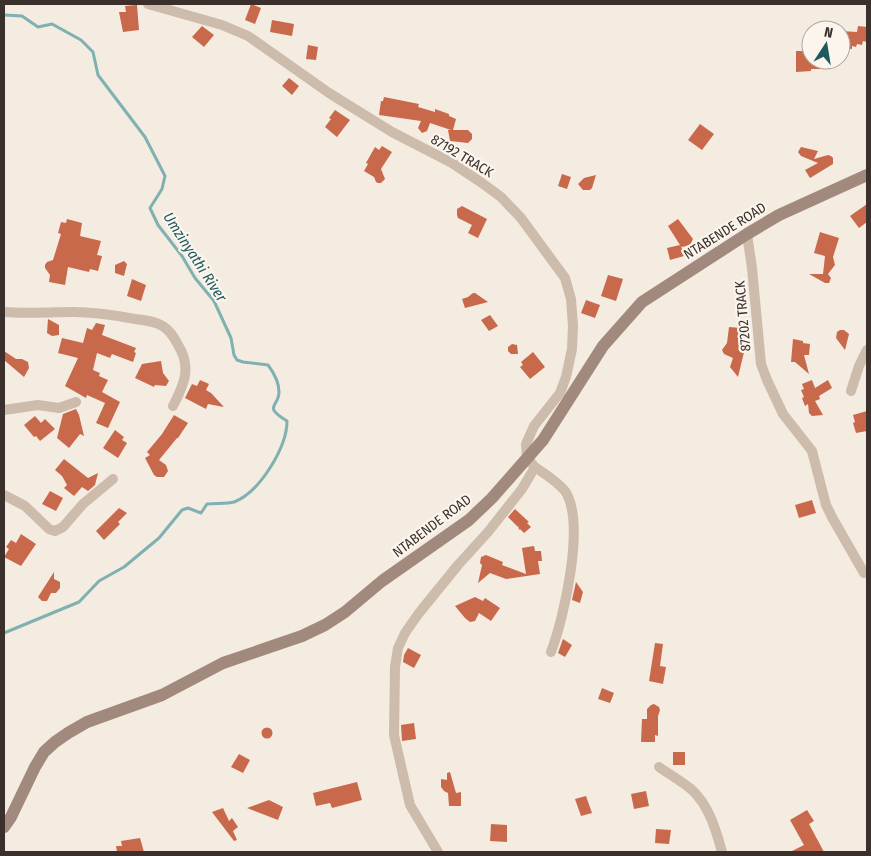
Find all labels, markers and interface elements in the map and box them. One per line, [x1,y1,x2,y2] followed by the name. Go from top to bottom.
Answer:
[801,20,851,70] north arrow
[823,24,834,42] text: N
[428,131,497,182] street label: 87192 TRACK
[681,199,769,263] street label: NTABENDE ROAD
[159,209,231,306] water label: Umzinyathi River
[731,279,755,352] street label: 87202 TRACK
[389,491,475,561] street label: NTABENDE ROAD

